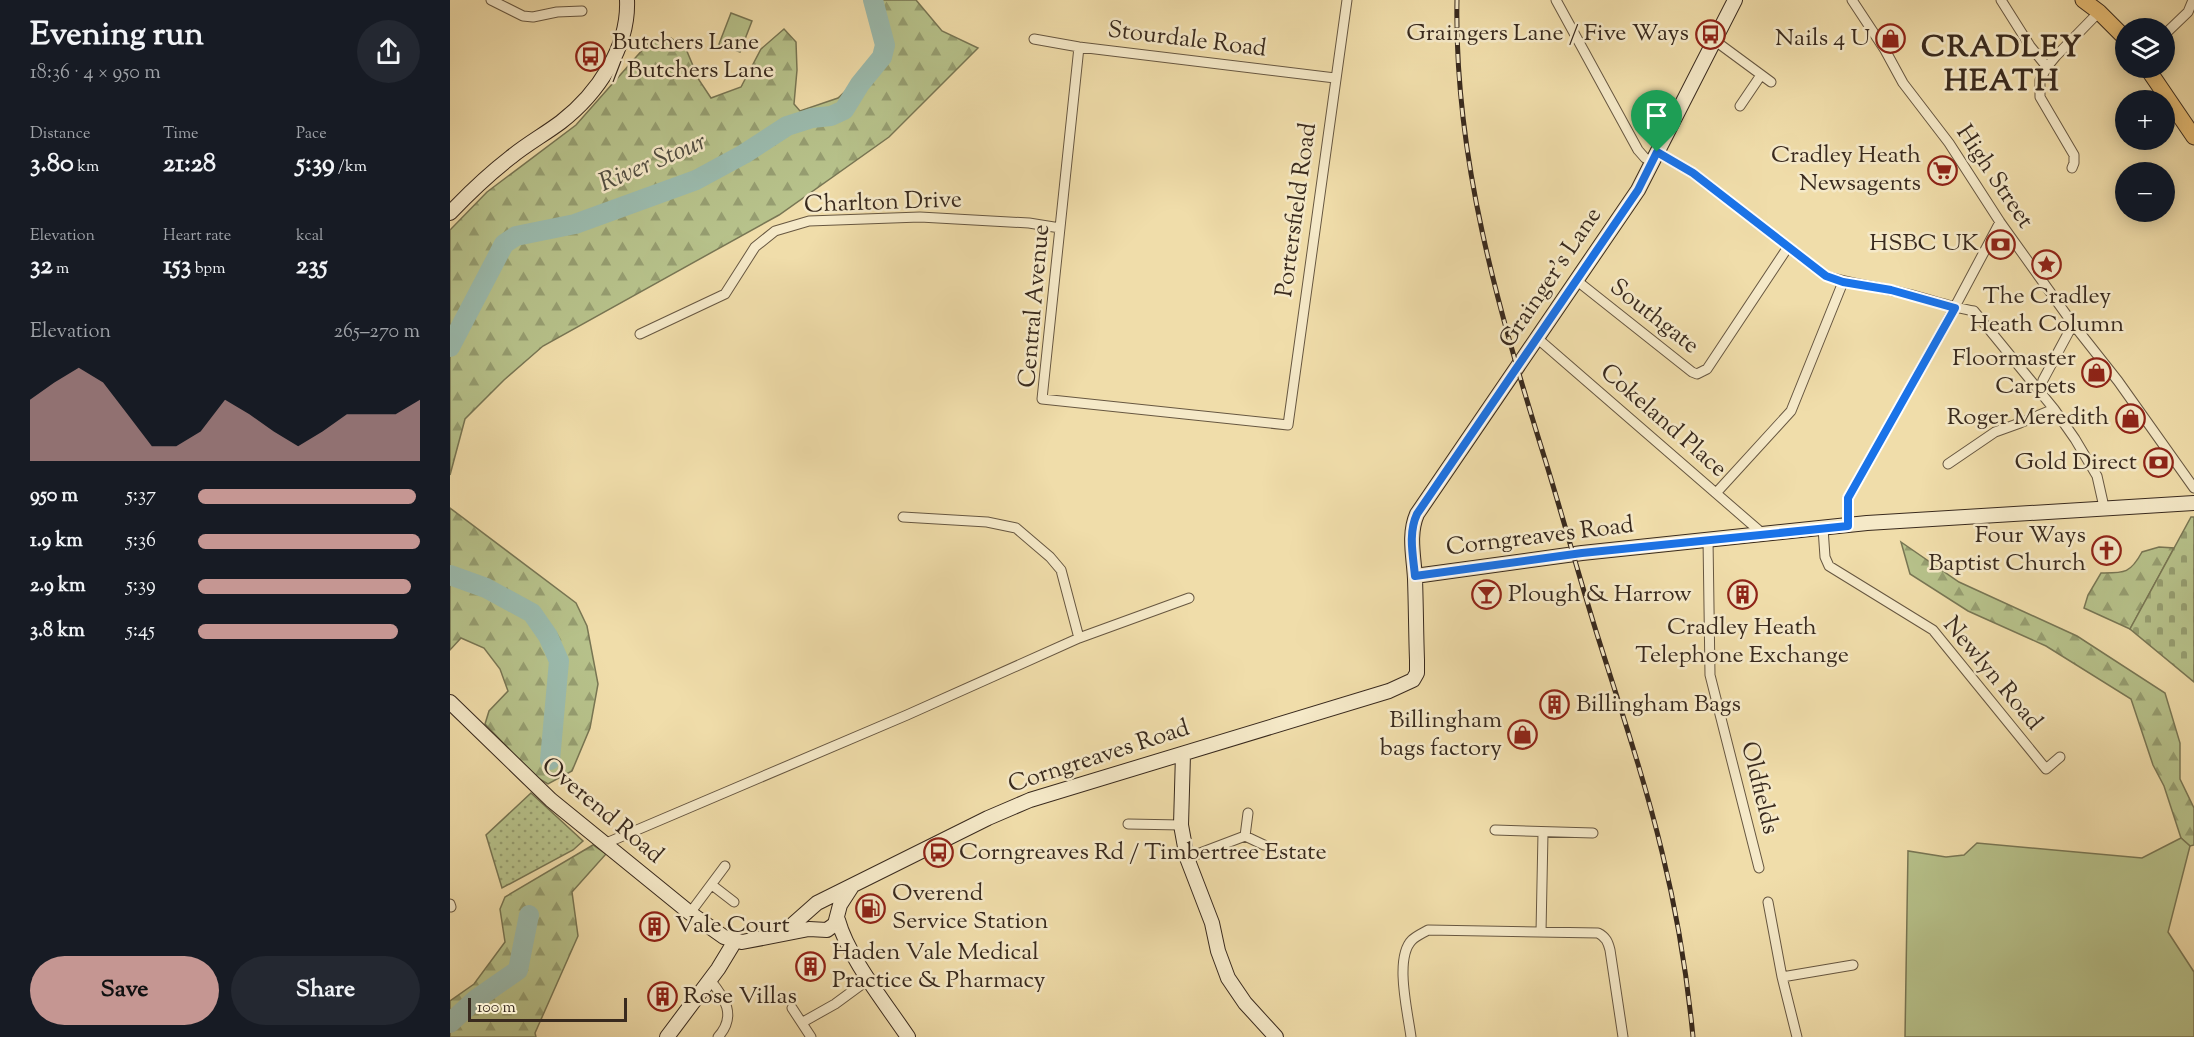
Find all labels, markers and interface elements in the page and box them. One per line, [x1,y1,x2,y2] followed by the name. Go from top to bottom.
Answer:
[30,12,204,60] text: Evening run
[1106,13,1269,67] street label: Stourdale Road
[1406,17,1689,51] place label: Graingers Lane / Five Ways
[1694,18,1726,50] bus stop icon: Graingers Lane / Five Ways
[2115,18,2175,222] map controls
[2115,18,2175,78] button: layers
[357,20,420,83] button: share
[1775,22,1870,56] place label: Nails 4 U
[1875,23,1907,55] shop icon: Nails 4 U
[612,26,774,88] place label: Butchers Lane / Butchers Lane
[1921,27,2083,104] district label: CRADLEY HEATH
[575,41,607,73] bus stop icon: Butchers Lane / Butchers Lane
[30,59,161,88] text: 18:36 · 4 × 950 m
[1631,90,1682,152] pin
[2115,90,2175,150] button: +
[1640,99,1673,132] icon: arrive
[1947,118,2041,236] street label: High Street
[1268,120,1326,299] street label: Portersfield Road
[30,123,90,146] text: Distance
[163,123,199,146] text: Time
[296,123,327,146] text: Pace
[594,124,712,202] water label: River Stour
[1771,139,1921,201] place label: Cradley Heath Newsagents
[30,146,74,183] text: 3.80
[163,146,216,183] text: 21:28
[296,146,335,183] text: 5:39
[1926,154,1958,186] supermarket icon: Cradley Heath Newsagents
[74,156,99,179] text: km
[335,156,367,179] text: /km
[2115,162,2175,222] button: −
[804,183,962,223] street label: Charlton Drive
[1491,201,1611,355] street label: Grainger's Lane
[1011,223,1059,389] street label: Central Avenue
[30,225,95,248] text: Elevation
[163,225,231,248] text: Heart rate
[296,225,324,248] text: kcal
[1869,227,1979,261] place label: HSBC UK
[1984,228,2016,260] bank icon: HSBC UK
[30,248,53,285] text: 32
[163,248,191,285] text: 153
[296,248,328,285] text: 235
[2031,248,2063,280] place icon: The Cradley Heath Column
[53,258,69,281] text: m
[191,258,225,281] text: bpm
[1602,271,1706,363] street label: Southgate
[1970,280,2124,342] place label: The Cradley Heath Column
[30,318,111,347] text: Elevation
[334,318,420,347] text: 265–270 m
[1952,342,2076,404] place label: Floormaster Carpets
[1592,356,1734,486] street label: Cokeland Place
[2081,357,2113,389] shop icon: Floormaster Carpets
[1947,401,2109,435] place label: Roger Meredith
[2114,402,2146,434] shop icon: Roger Meredith
[2014,446,2137,480] place label: Gold Direct
[2142,447,2174,479] bank icon: Gold Direct
[30,482,78,511] text: 950 m
[126,482,156,511] text: 5:37
[1444,509,1636,565] street label: Corngreaves Road
[1928,519,2086,581] place label: Four Ways Baptist Church
[30,527,83,556] text: 1.9 km
[126,527,156,556] text: 5:36
[2091,534,2123,566] church icon: Four Ways Baptist Church
[30,572,85,601] text: 2.9 km
[126,572,156,601] text: 5:39
[1508,578,1692,612] place label: Plough & Harrow
[1471,579,1503,611] bar icon: Plough & Harrow
[1726,579,1758,611] building icon: Cradley Heath Telephone Exchange
[1934,610,2050,739] street label: Newlyn Road
[1635,611,1849,673] place label: Cradley Heath Telephone Exchange
[30,617,85,646] text: 3.8 km
[126,617,155,646] text: 5:45
[1576,688,1741,722] place label: Billingham Bags
[1539,689,1571,721] building icon: Billingham Bags
[1380,704,1502,766] place label: Billingham bags factory
[1004,712,1194,802] street label: Corngreaves Road
[1507,719,1539,751] shop icon: Billingham bags factory
[1731,738,1787,838] street label: Oldfields
[534,750,671,873] street label: Overend Road
[959,836,1327,870] place label: Corngreaves Rd / Timbertree Estate
[922,837,954,869] bus stop icon: Corngreaves Rd / Timbertree Estate
[892,877,1048,939] place label: Overend Service Station
[855,892,887,924] fuel station icon: Overend Service Station
[675,909,790,943] place label: Vale Court
[638,910,670,942] building icon: Vale Court
[832,936,1046,998] place label: Haden Vale Medical Practice & Pharmacy
[795,951,827,983] building icon: Haden Vale Medical Practice & Pharmacy
[30,956,219,1025] button: Save
[231,956,420,1025] button: Share
[683,980,797,1014] place label: Rose Villas
[646,981,678,1013] building icon: Rose Villas
[468,995,627,1022] scale bar
[477,997,516,1020] text: 100 m

